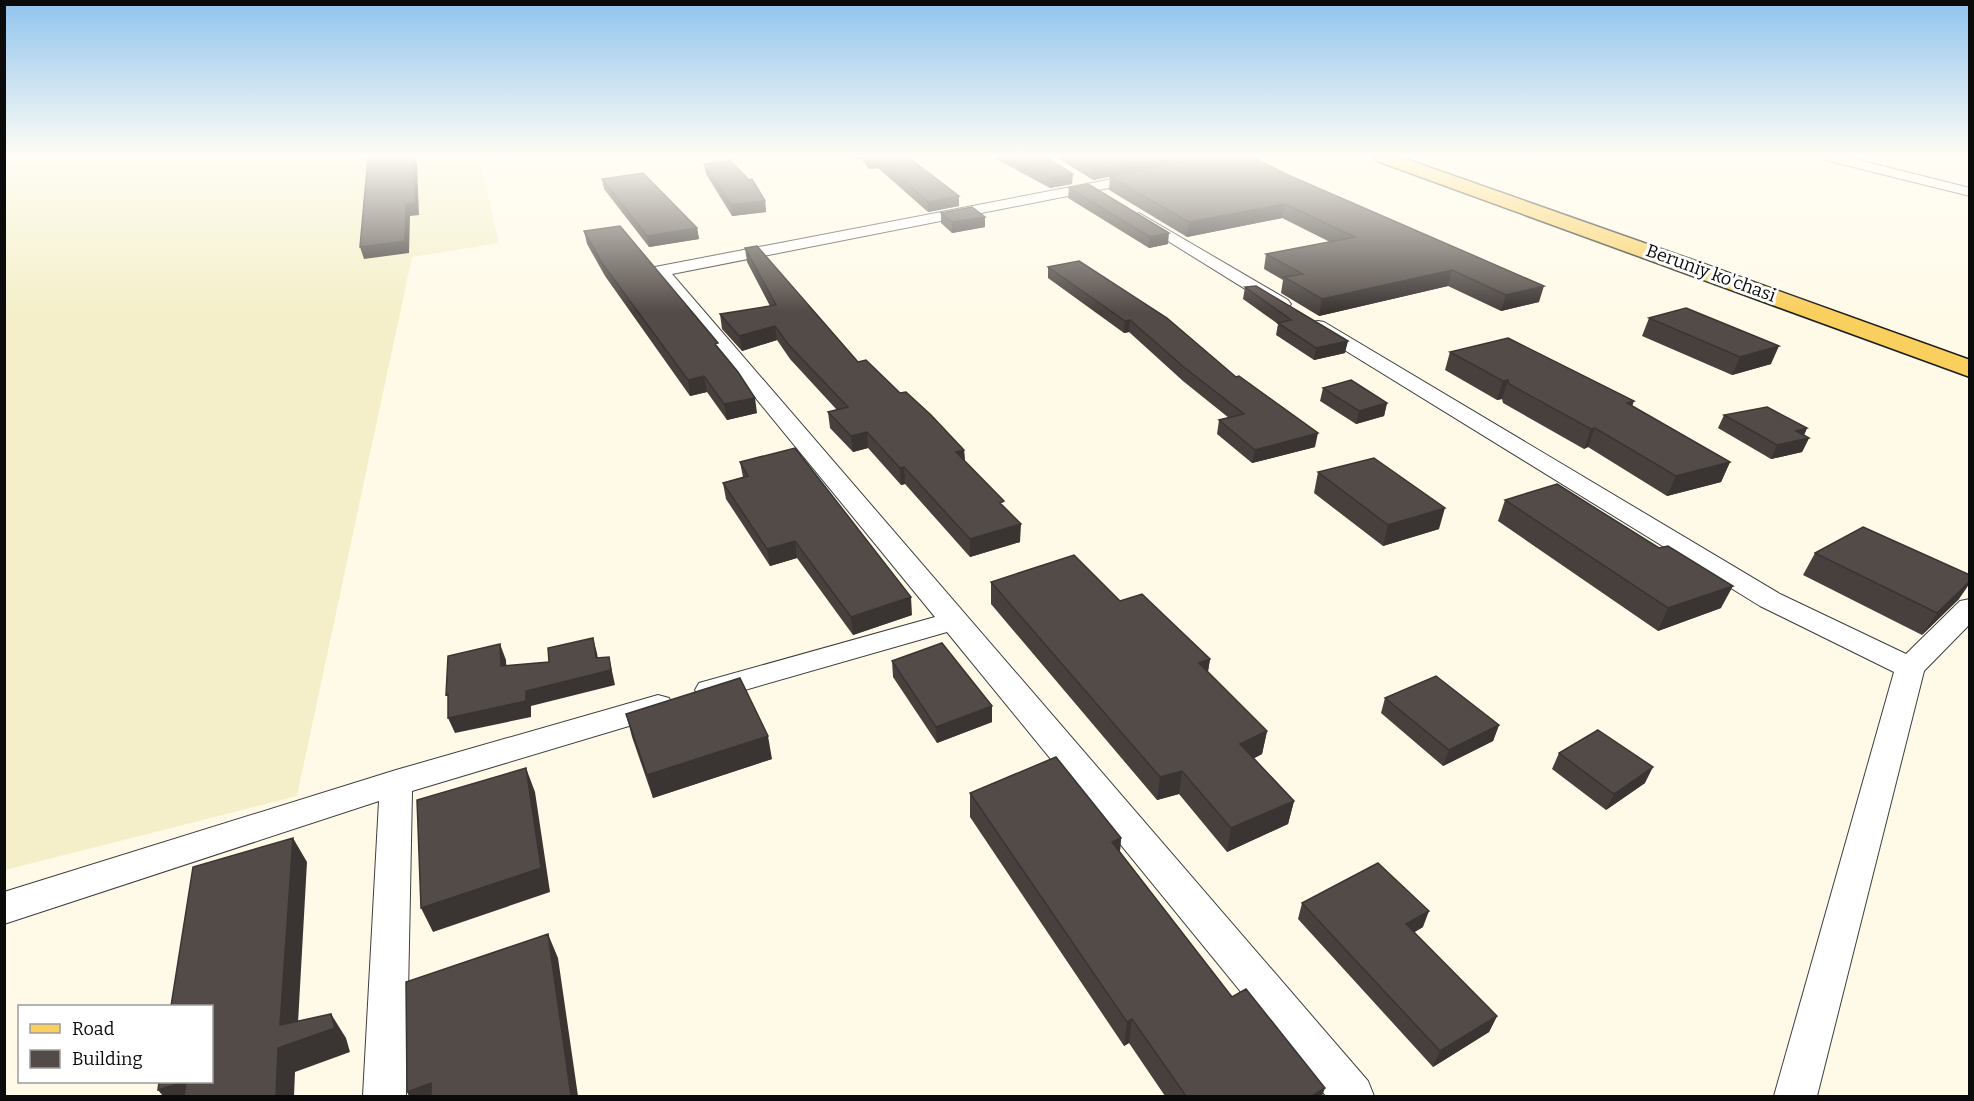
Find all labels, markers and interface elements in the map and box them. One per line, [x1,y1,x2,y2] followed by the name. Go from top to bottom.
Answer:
[1643,239,1779,307] street label: Beruniy ko'chasi
[18,1005,213,1083] legend
[72,1018,115,1040] text: Road
[72,1048,143,1070] text: Building

